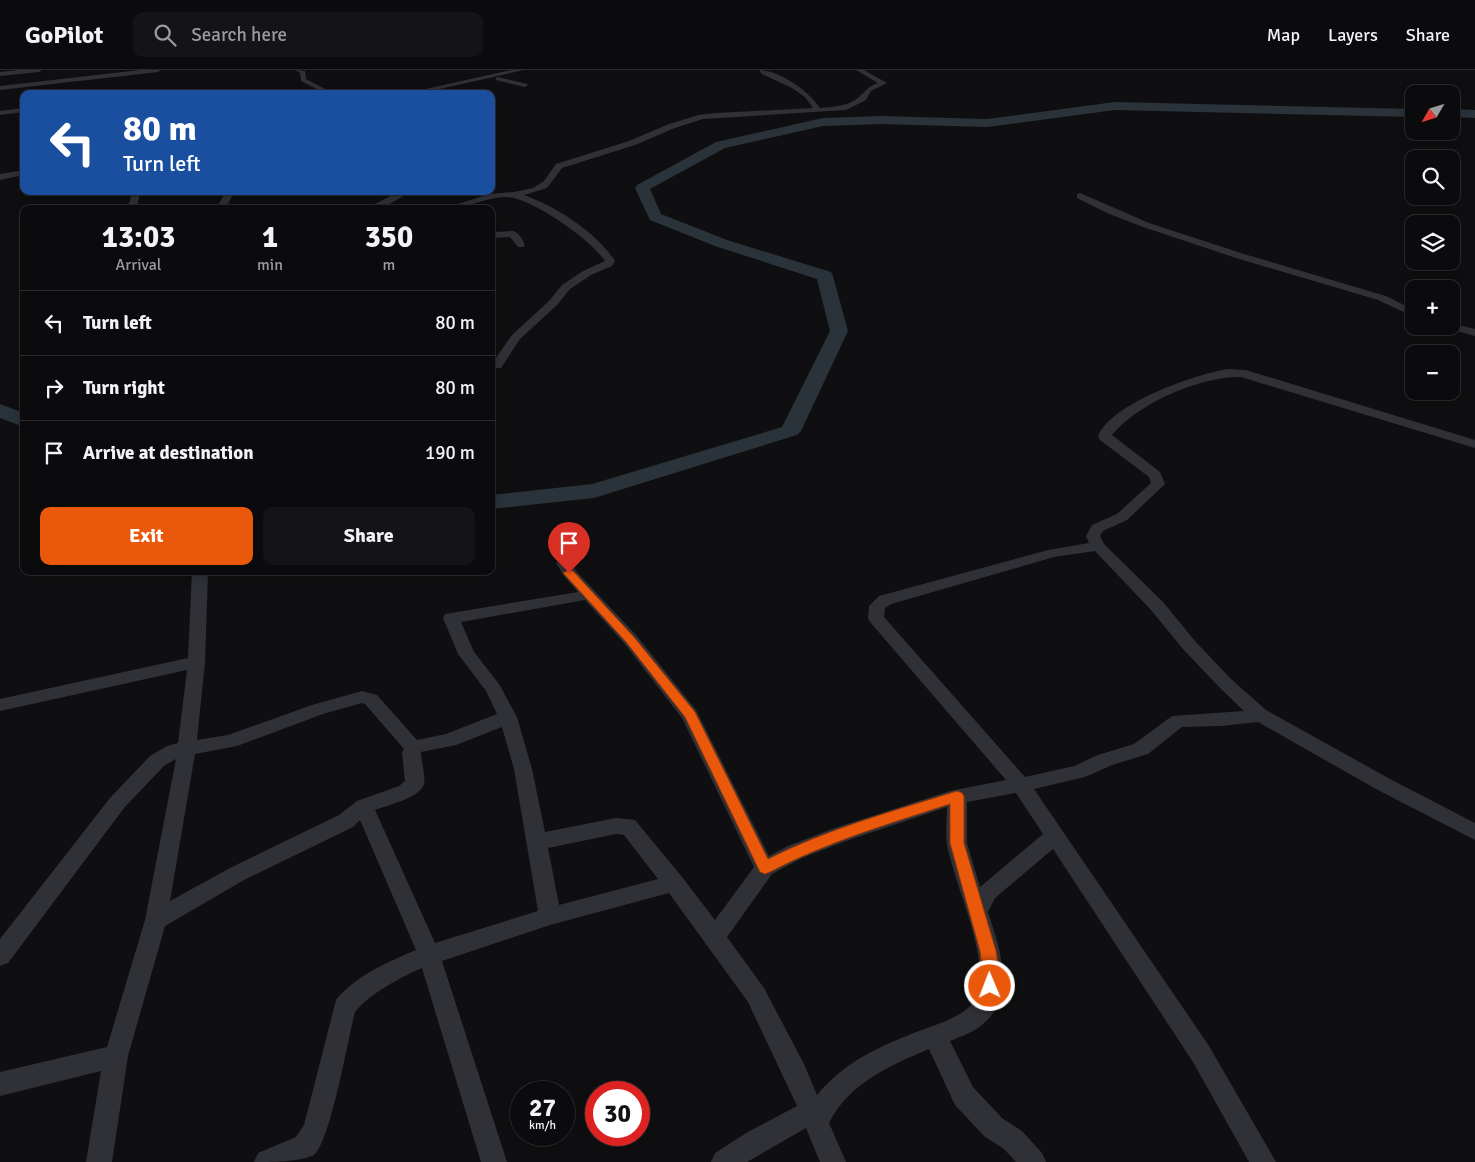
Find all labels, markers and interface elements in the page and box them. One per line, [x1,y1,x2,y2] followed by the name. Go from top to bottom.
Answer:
[133,12,483,57] search box
[25,20,103,50] text: GoPilot
[151,21,179,49] icon: search
[191,23,287,47] text: Search here
[1267,24,1300,46] text: Map
[1328,24,1378,46] text: Layers
[1406,24,1450,46] text: Share
[1405,85,1460,140] north arrow
[1405,85,1460,400] map controls
[123,107,197,150] text: 80 m
[40,110,105,175] icon: left
[123,150,201,177] text: Turn left
[1405,150,1460,205] button: search
[1405,215,1460,270] button: layers
[102,219,175,256] text: 13:03
[262,219,278,256] text: 1
[365,219,413,256] text: 350
[115,255,162,275] text: Arrival
[257,255,283,275] text: min
[383,255,395,275] text: m
[1405,280,1460,335] button: +
[40,309,68,337] icon: left
[83,311,152,335] text: Turn left
[435,311,475,335] text: 80 m
[1405,345,1460,400] button: −
[40,374,68,402] icon: right
[83,376,165,400] text: Turn right
[435,376,475,400] text: 80 m
[40,439,68,467] icon: arrive
[83,441,254,465] text: Arrive at destination
[425,441,475,465] text: 190 m
[40,507,253,565] button: Exit
[263,507,475,565] button: Share
[548,522,590,573] pin
[555,529,583,557] icon: arrive
[963,959,1015,1011] position arrow
[585,1081,650,1146] speed limit sign: 30
[529,1092,556,1123] text: 27
[529,1118,556,1133] text: km/h

